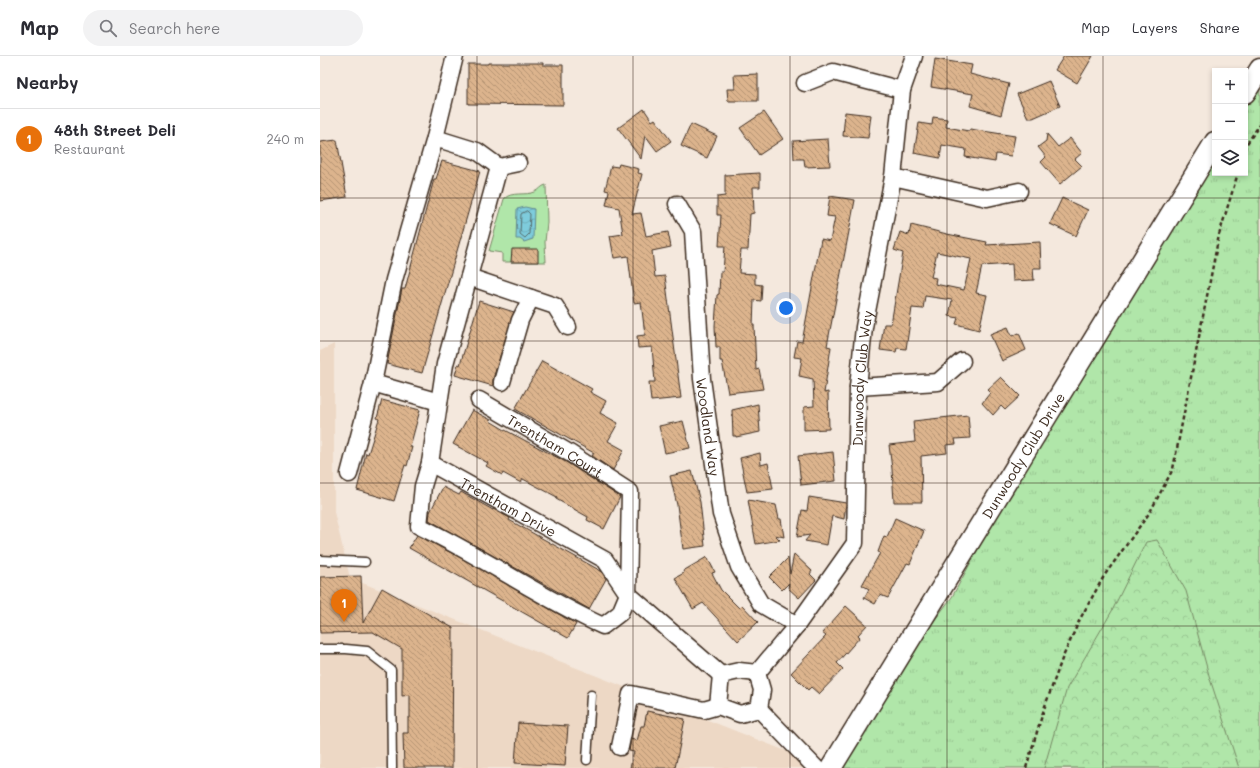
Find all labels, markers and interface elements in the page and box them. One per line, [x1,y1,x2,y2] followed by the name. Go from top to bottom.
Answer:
[83,10,363,46] search box
[20,15,59,40] text: Map
[97,17,119,39] icon: search
[129,18,220,38] text: Search here
[1081,18,1110,37] text: Map
[1132,18,1178,37] text: Layers
[1200,18,1240,37] text: Share
[1212,68,1248,176] map controls
[1212,68,1248,104] button: +
[16,71,78,93] text: Nearby
[1212,104,1248,140] button: −
[54,120,176,140] text: 48th Street Deli
[26,130,32,147] text: 1
[267,130,304,147] text: 240 m
[54,140,125,157] text: Restaurant
[1212,140,1248,176] button: layers
[776,298,796,318] your location
[847,309,877,446] street label: Dunwoody Club Way
[692,376,725,477] street label: Woodland Way
[977,388,1069,522] street label: Dunwoody Club Drive
[504,409,607,482] street label: Trentham Court
[457,472,560,541] street label: Trentham Drive
[331,589,357,622] pin: 1

